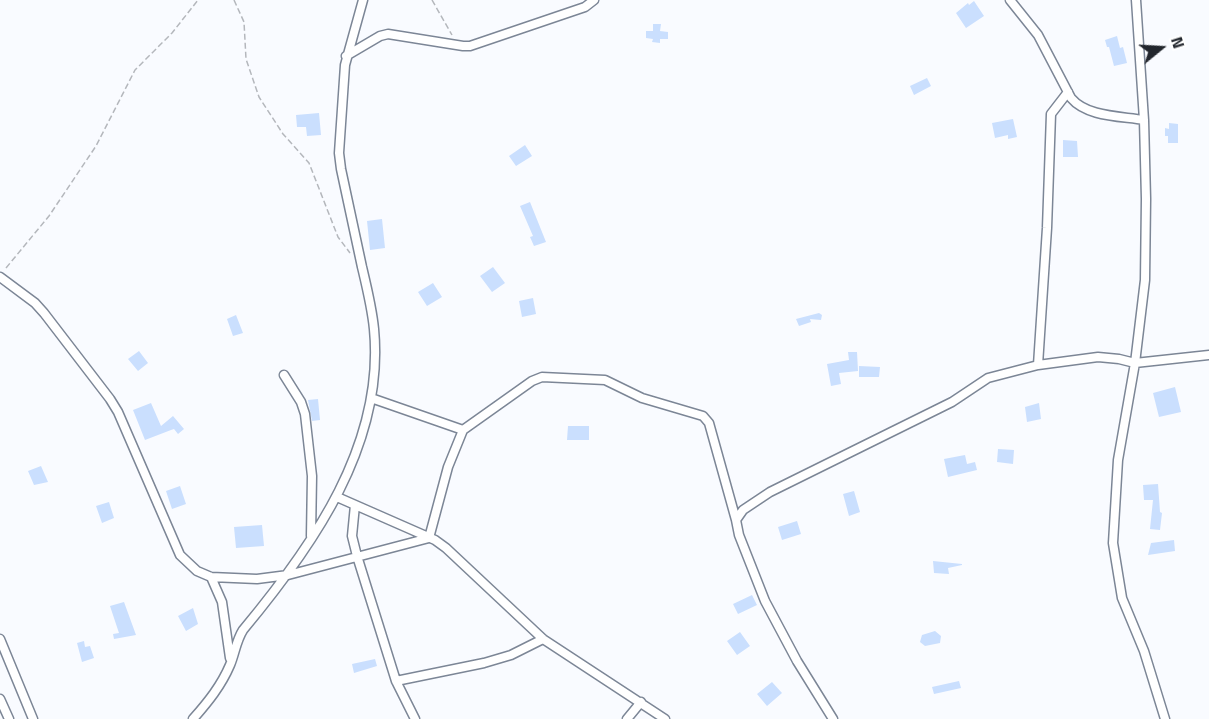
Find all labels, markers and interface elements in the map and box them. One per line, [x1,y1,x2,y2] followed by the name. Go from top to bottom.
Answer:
[1131,18,1191,78] north arrow
[1165,33,1191,51] text: N

